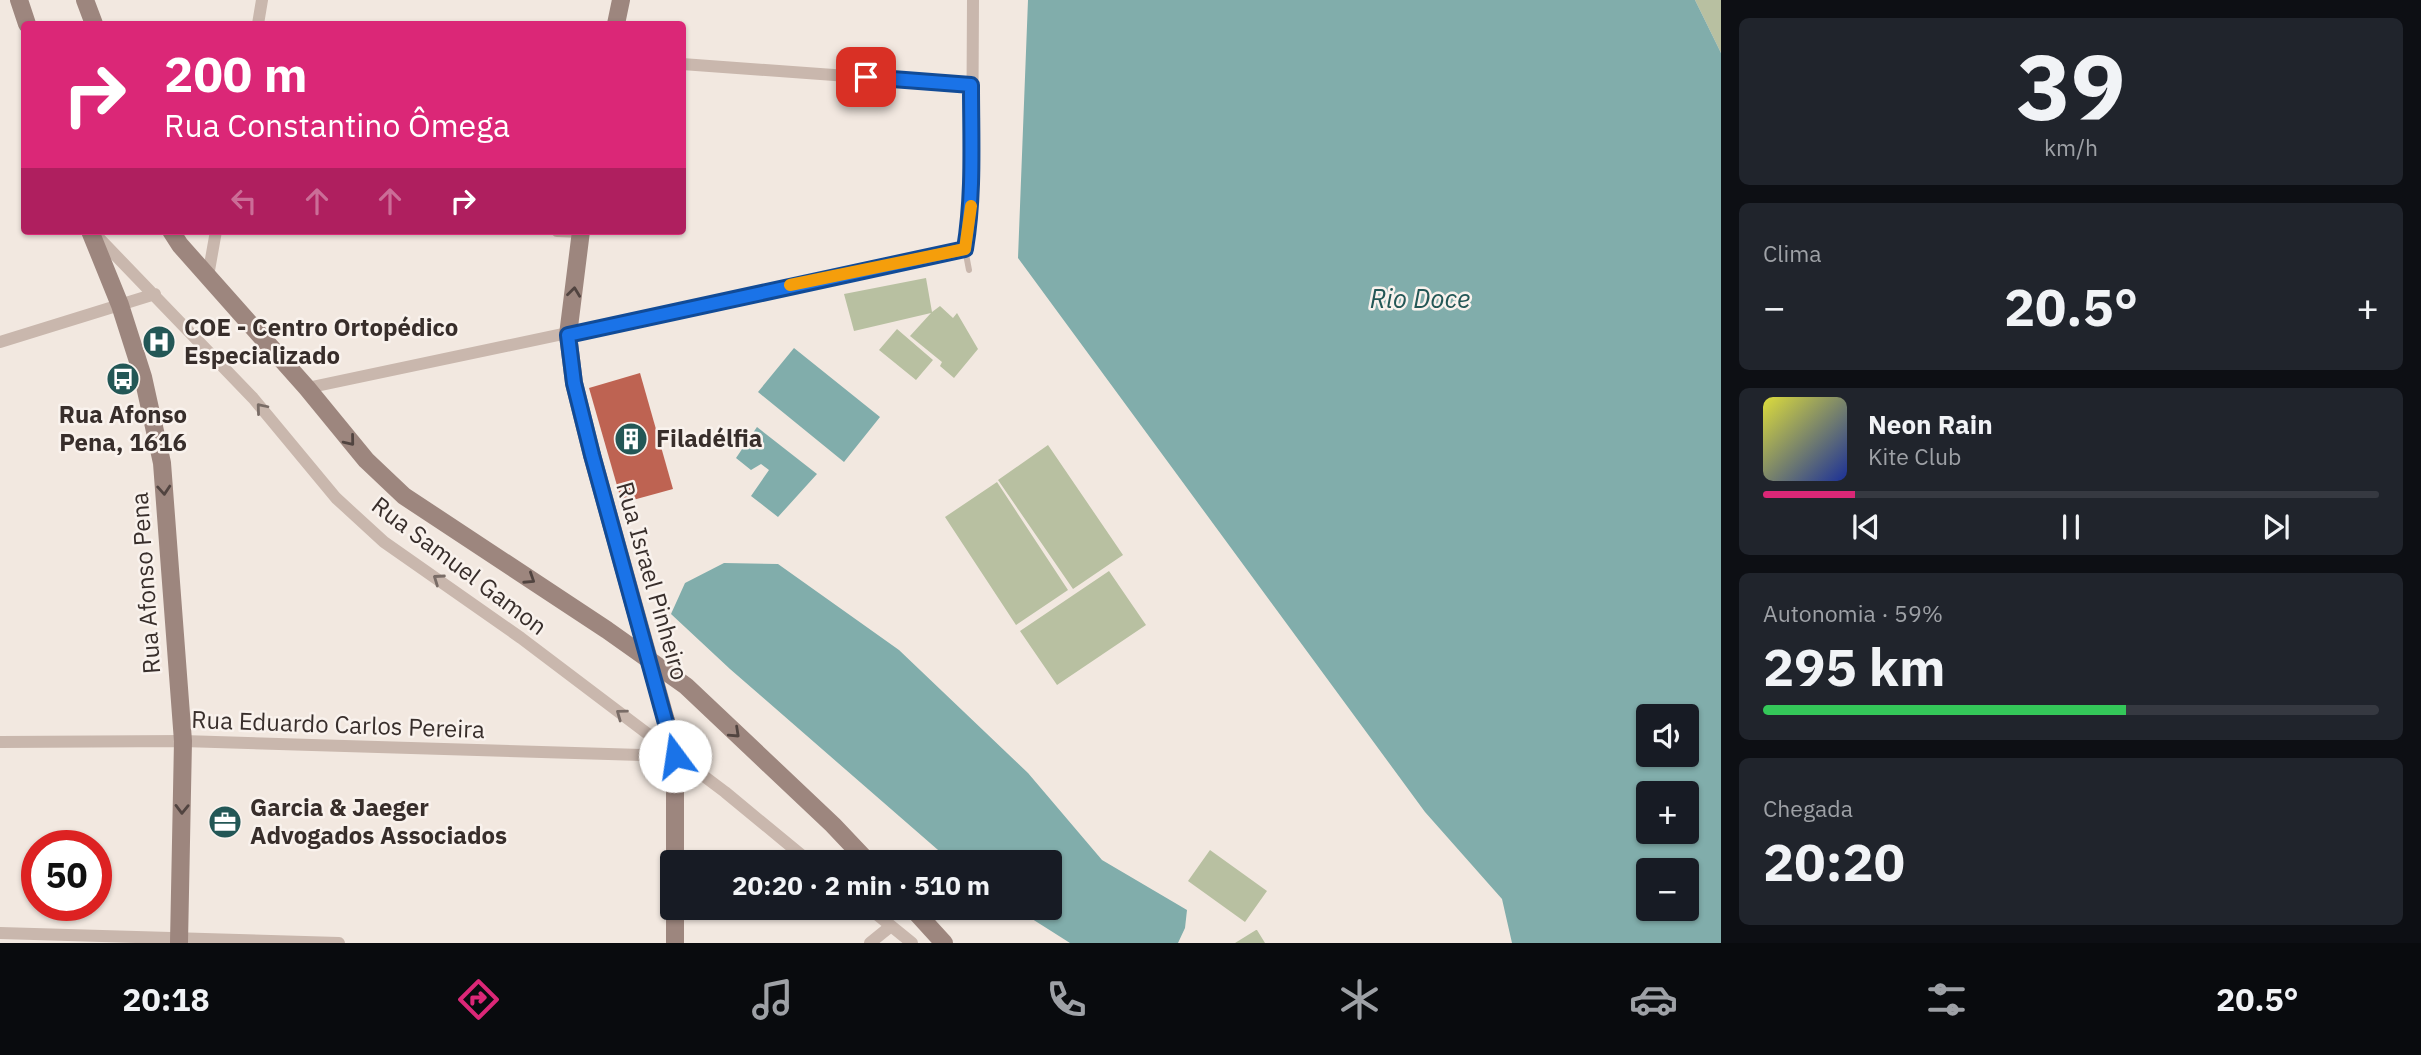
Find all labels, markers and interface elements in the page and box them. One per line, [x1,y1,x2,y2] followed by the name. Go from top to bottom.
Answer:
[2016,27,2126,145] text: 39
[164,42,308,105] text: 200 m
[836,47,896,107] pin
[49,49,140,140] icon: right
[847,58,885,96] icon: arrive
[164,104,510,146] text: Rua Constantino Ômega
[2044,132,2098,162] text: km/h
[225,182,263,220] icon: left
[298,182,336,220] icon: ahead
[371,182,409,220] icon: ahead
[444,182,482,220] icon: right
[1763,238,1822,268] text: Clima
[2004,273,2138,340] text: 20.5°
[1370,281,1470,315] water label: Rio Doce
[1763,282,1786,331] text: −
[2356,282,2379,331] text: +
[566,286,581,298] one-way arrow
[184,311,458,371] place label: COE - Centro Ortopédico Especializado
[140,323,178,361] hospital icon: COE - Centro Ortopédico Especializado
[104,360,142,398] bus stop icon: Rua Afonso Pena, 1616
[59,398,187,458] place label: Rua Afonso Pena, 1616
[257,403,269,416] one-way arrow
[1868,407,1993,441] text: Neon Rain
[612,420,650,458] building icon: Filadélfia
[656,422,762,454] place label: Filadélfia
[342,433,354,446] one-way arrow
[1868,441,1961,471] text: Kite Club
[609,478,697,684] street label: Rua Israel Pinheiro
[156,485,171,496] one-way arrow
[365,489,554,642] street label: Rua Samuel Gamon
[123,491,167,675] street label: Rua Afonso Pena
[1847,508,1885,546] icon: previous
[2052,508,2090,546] icon: pause
[2257,508,2295,546] icon: next
[522,571,535,584] one-way arrow
[433,575,446,587] one-way arrow
[1763,598,1943,628] text: Autonomia · 59%
[1763,633,1945,700] text: 295 km
[191,703,486,745] street label: Rua Eduardo Carlos Pereira
[1636,704,1699,921] map controls
[1636,704,1699,767] button: sound
[616,710,629,722] one-way arrow
[638,719,712,793] position arrow
[727,724,740,737] one-way arrow
[1636,781,1699,844] button: +
[250,791,507,851] place label: Garcia & Jaeger Advogados Associados
[1763,793,1853,823] text: Chegada
[206,803,244,841] office icon: Garcia & Jaeger Advogados Associados
[174,804,190,815] one-way arrow
[1763,828,1905,895] text: 20:20
[21,830,112,921] speed limit sign: 50
[1636,858,1699,921] button: −
[732,868,990,902] text: 20:20 · 2 min · 510 m
[454,975,503,1024] icon: directions
[748,975,797,1024] icon: music
[1042,975,1091,1024] icon: phone
[1335,975,1384,1024] icon: climate
[1629,975,1678,1024] icon: car
[1922,975,1971,1024] icon: filters
[122,978,210,1020] text: 20:18
[2216,978,2299,1020] text: 20.5°

